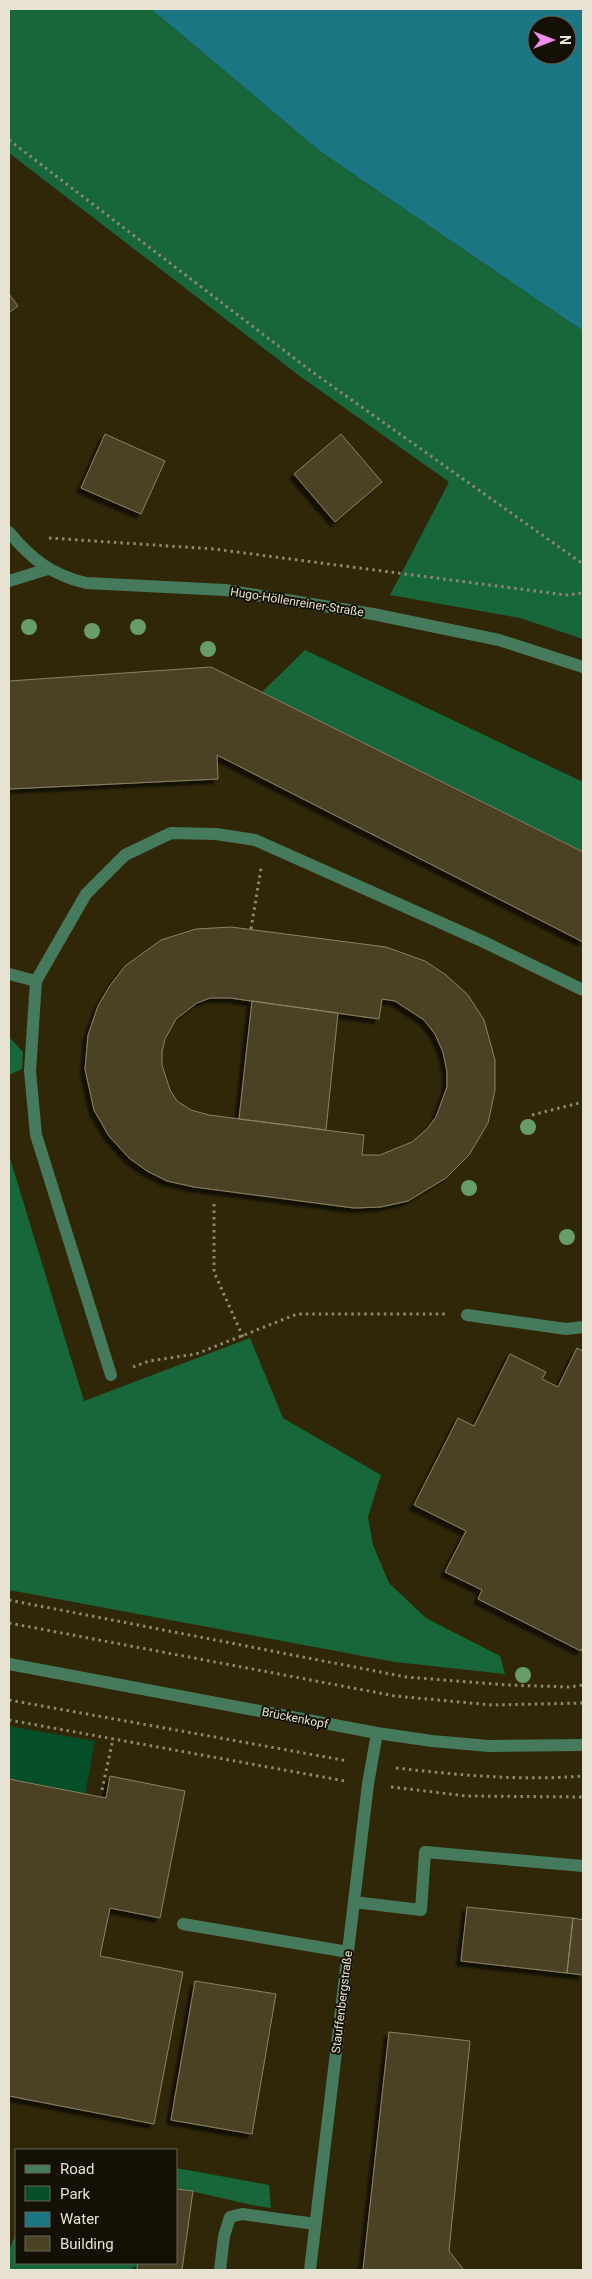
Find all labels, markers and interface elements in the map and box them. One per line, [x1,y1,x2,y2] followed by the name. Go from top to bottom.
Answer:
[527,15,577,65] north arrow
[557,35,573,45] text: N
[229,585,365,619] street label: Hugo-Höllenreiner-Straße
[261,1705,330,1731] street label: Brückenkopf
[329,1950,355,2054] street label: Stauffenbergstraße
[15,2149,178,2264] legend
[60,2160,94,2178] text: Road
[60,2185,91,2203] text: Park
[60,2210,99,2228] text: Water
[60,2235,114,2253] text: Building

